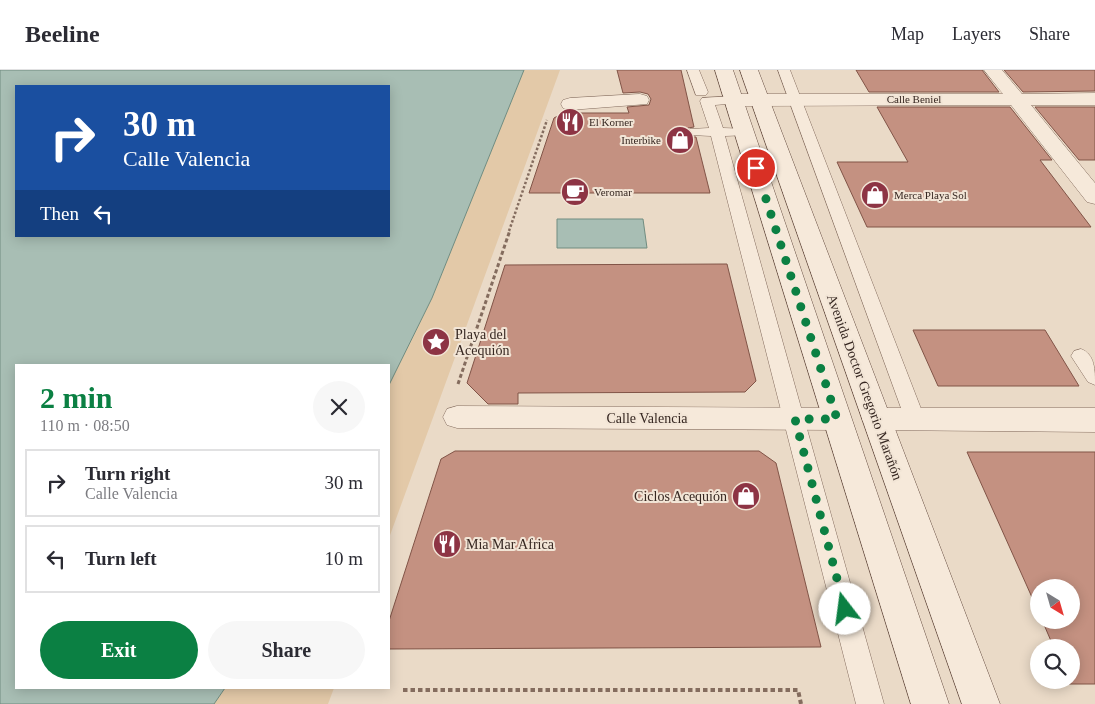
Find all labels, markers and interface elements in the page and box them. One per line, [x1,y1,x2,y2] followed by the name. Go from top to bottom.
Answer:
[25,21,100,47] text: Beeline
[891,24,924,44] text: Map
[952,24,1001,44] text: Layers
[1029,24,1070,44] text: Share
[887,93,941,105] street label: Calle Beniel
[40,105,105,170] icon: right
[123,105,196,144] text: 30 m
[555,107,585,137] restaurant icon: El Korner
[589,116,633,128] place label: El Korner
[665,125,695,155] shop icon: Interbike
[621,134,661,146] place label: Interbike
[123,146,250,171] text: Calle Valencia
[735,147,777,189] pin
[742,154,770,182] icon: arrive
[560,177,590,207] cafe icon: Veromar
[860,180,890,210] shop icon: Merca Playa Sol
[594,186,632,198] place label: Veromar
[894,189,967,201] place label: Merca Playa Sol
[89,200,117,228] icon: left
[40,203,79,224] text: Then
[824,292,905,482] street label: Avenida Doctor Gregorio Marañón
[421,327,451,357] place icon: Playa del Acequión
[455,327,509,358] place label: Playa del Acequión
[40,381,113,414] text: 2 min
[313,381,365,433] button: close
[607,411,688,426] street label: Calle Valencia
[40,417,130,434] text: 110 m · 08:50
[85,463,170,484] text: Turn right
[42,469,70,497] icon: right
[324,472,363,493] text: 30 m
[731,481,761,511] shop icon: Ciclos Acequión
[85,485,178,502] text: Calle Valencia
[634,489,727,504] place label: Ciclos Acequión
[432,529,462,559] restaurant icon: Mia Mar Africa
[466,537,555,552] place label: Mia Mar Africa
[42,545,70,573] icon: left
[85,548,157,569] text: Turn left
[324,548,363,569] text: 10 m
[1030,579,1080,629] north arrow
[1030,579,1080,689] map controls
[818,582,870,634] position arrow
[40,621,198,679] button: Exit
[208,621,365,679] button: Share
[1030,639,1080,689] button: search

